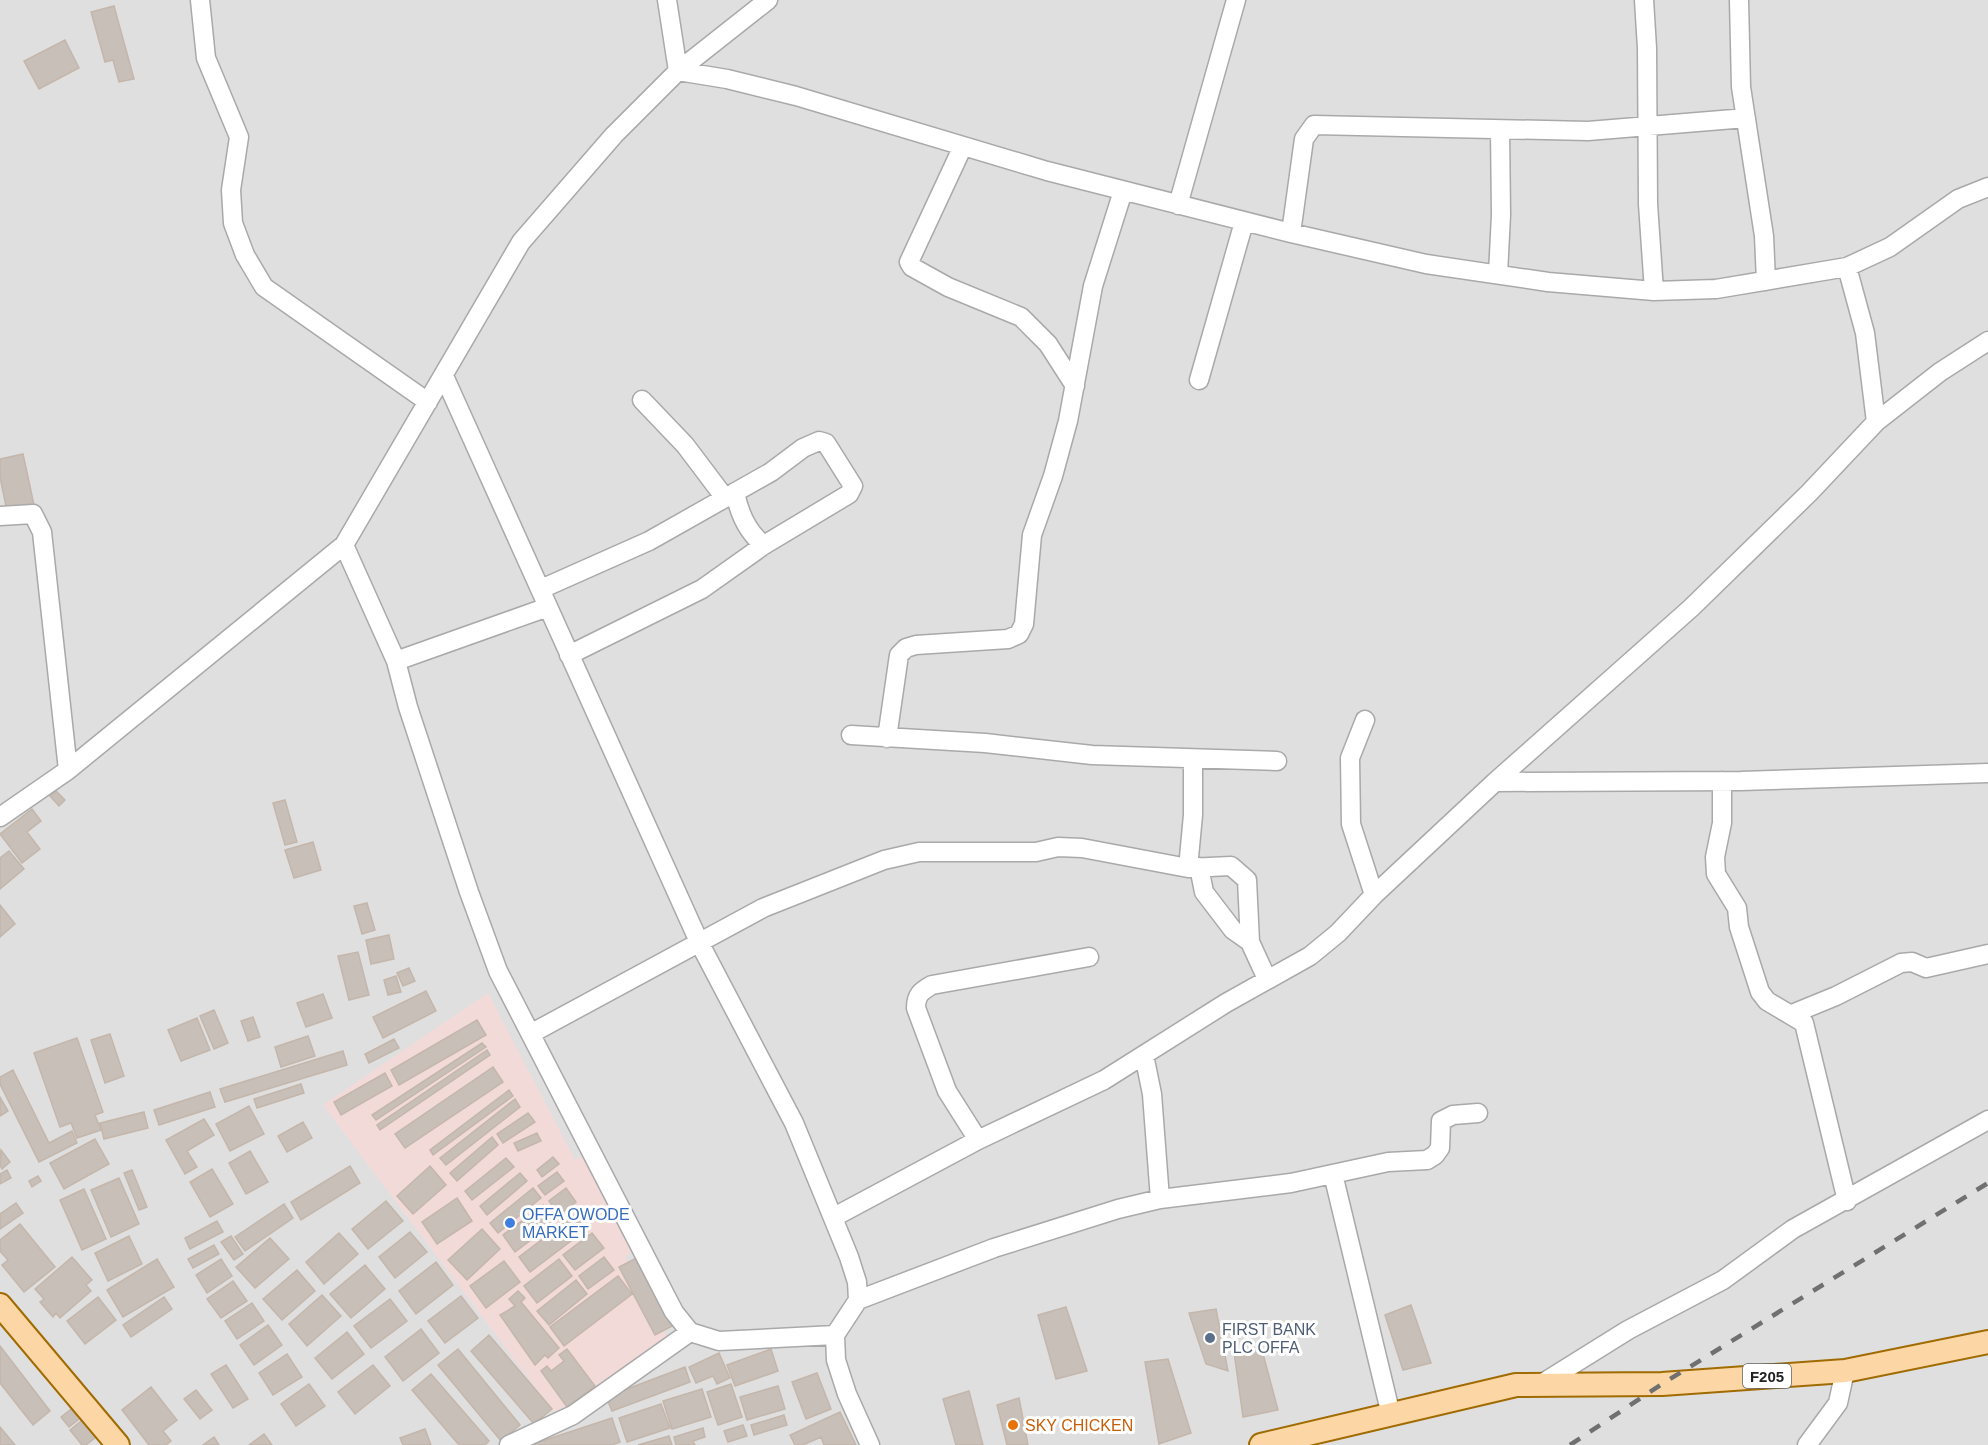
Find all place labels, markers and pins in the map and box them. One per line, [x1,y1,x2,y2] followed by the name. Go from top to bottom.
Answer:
[522,1206,630,1241] place label: OFFA OWODE MARKET
[503,1216,517,1230] marker: OFFA OWODE MARKET
[1222,1321,1316,1356] place label: FIRST BANK PLC OFFA
[1203,1331,1217,1345] marker: FIRST BANK PLC OFFA
[1025,1417,1133,1434] place label: SKY CHICKEN
[1006,1418,1020,1432] marker: SKY CHICKEN

